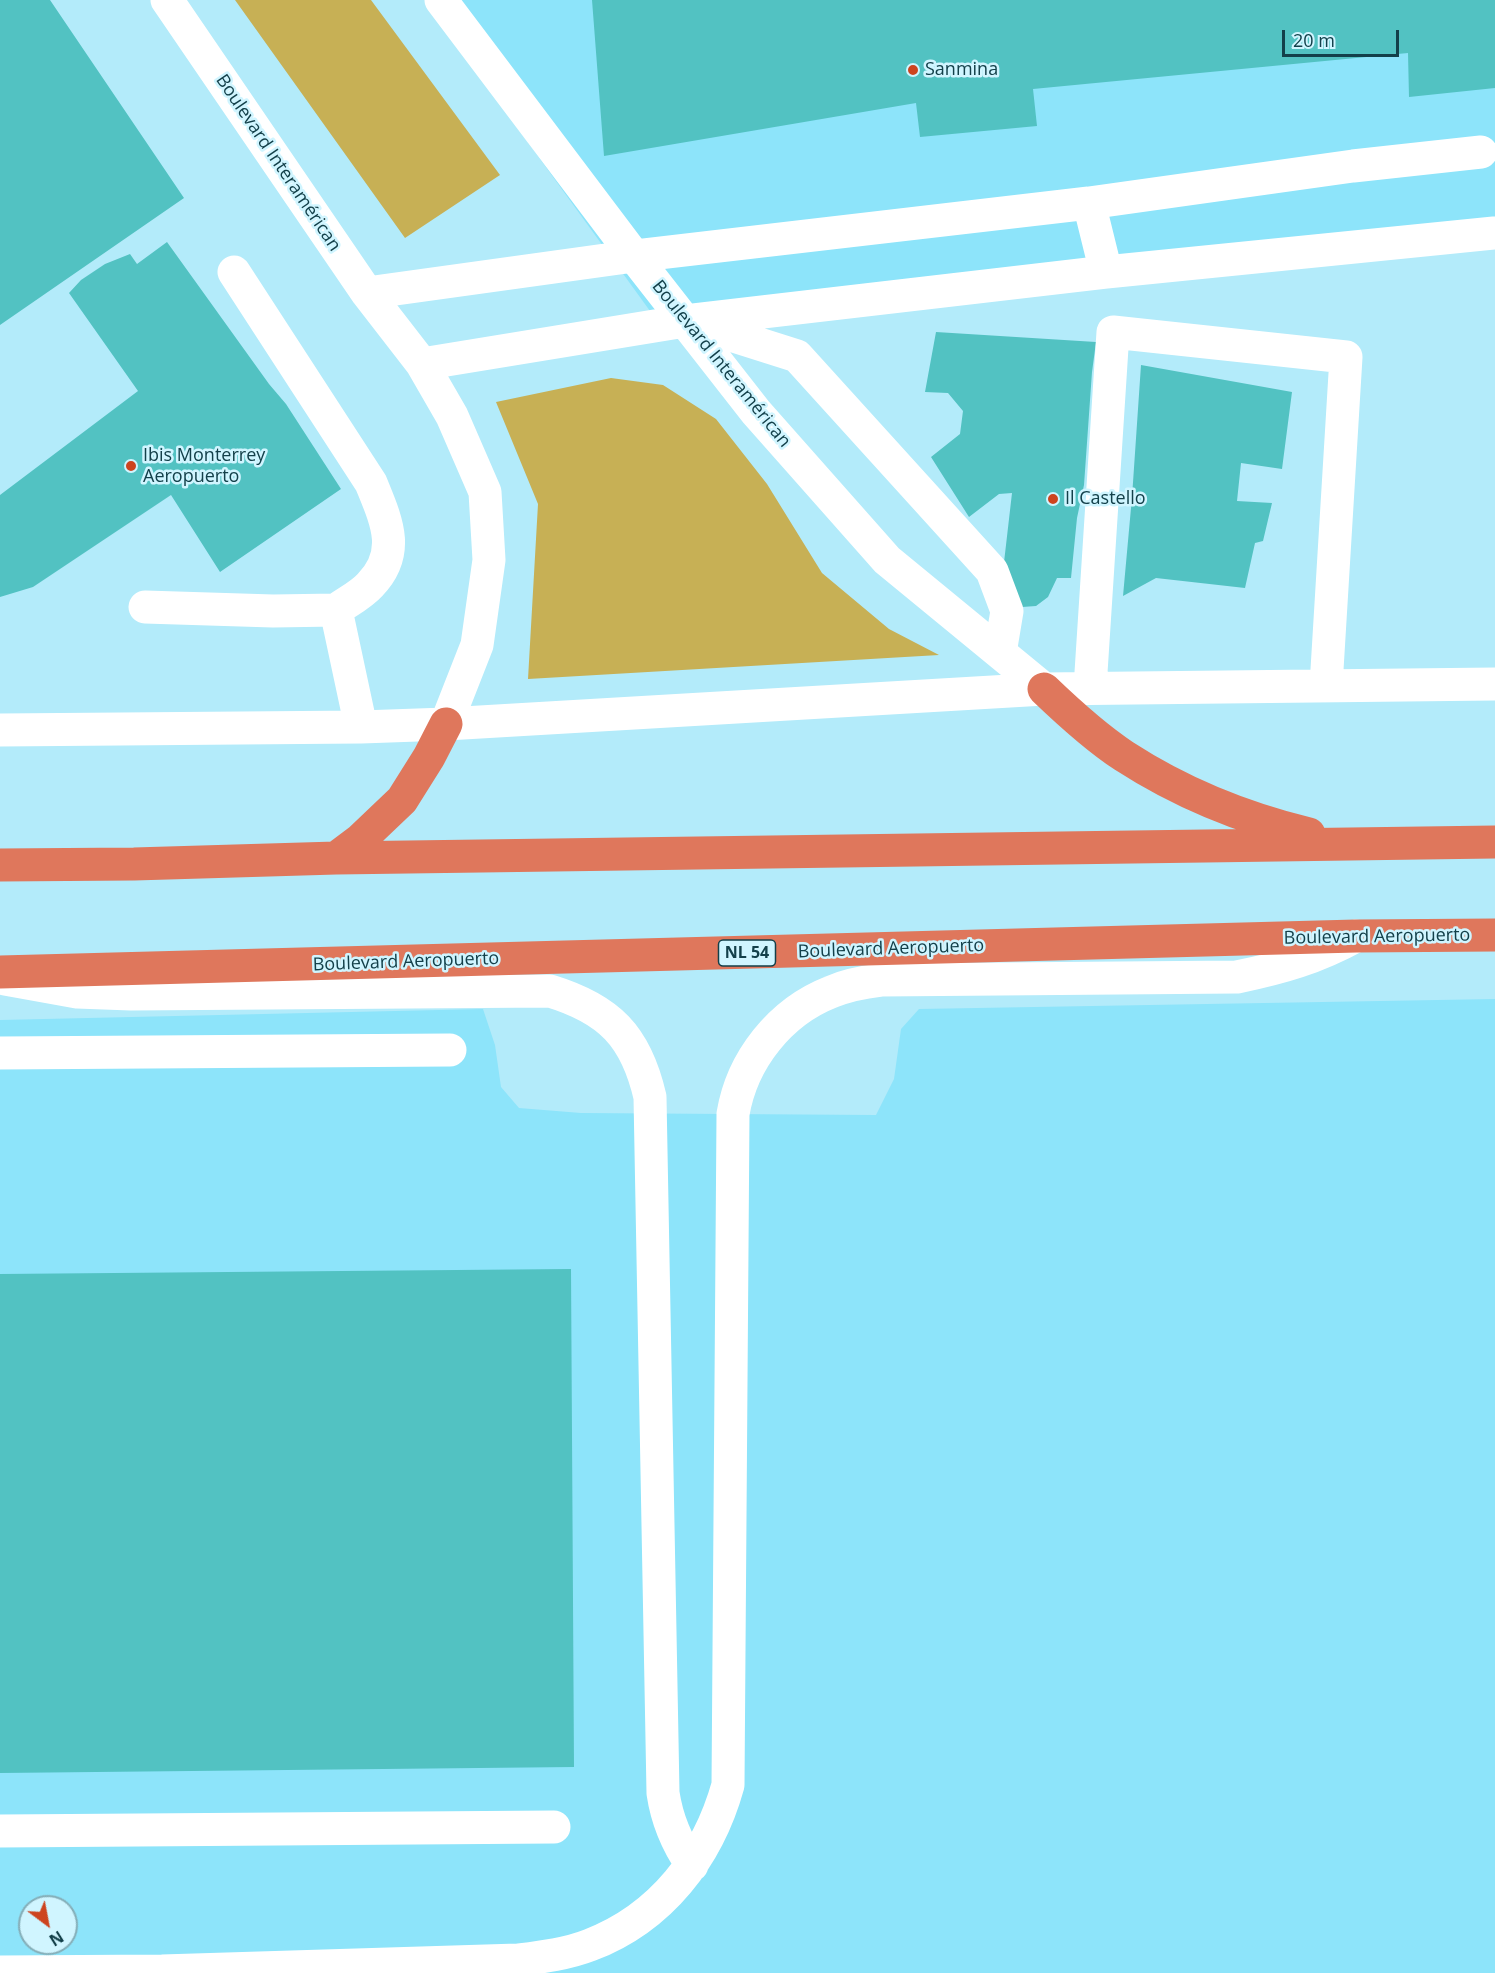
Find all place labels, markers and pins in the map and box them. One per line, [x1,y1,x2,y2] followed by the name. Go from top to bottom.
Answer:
[925,59,998,81] place label: Sanmina
[906,63,920,77] marker: Sanmina
[143,445,265,488] place label: Ibis Monterrey Aeropuerto
[124,459,138,473] marker: Ibis Monterrey Aeropuerto
[1065,488,1146,510] place label: Il Castello
[1046,492,1060,506] marker: Il Castello

